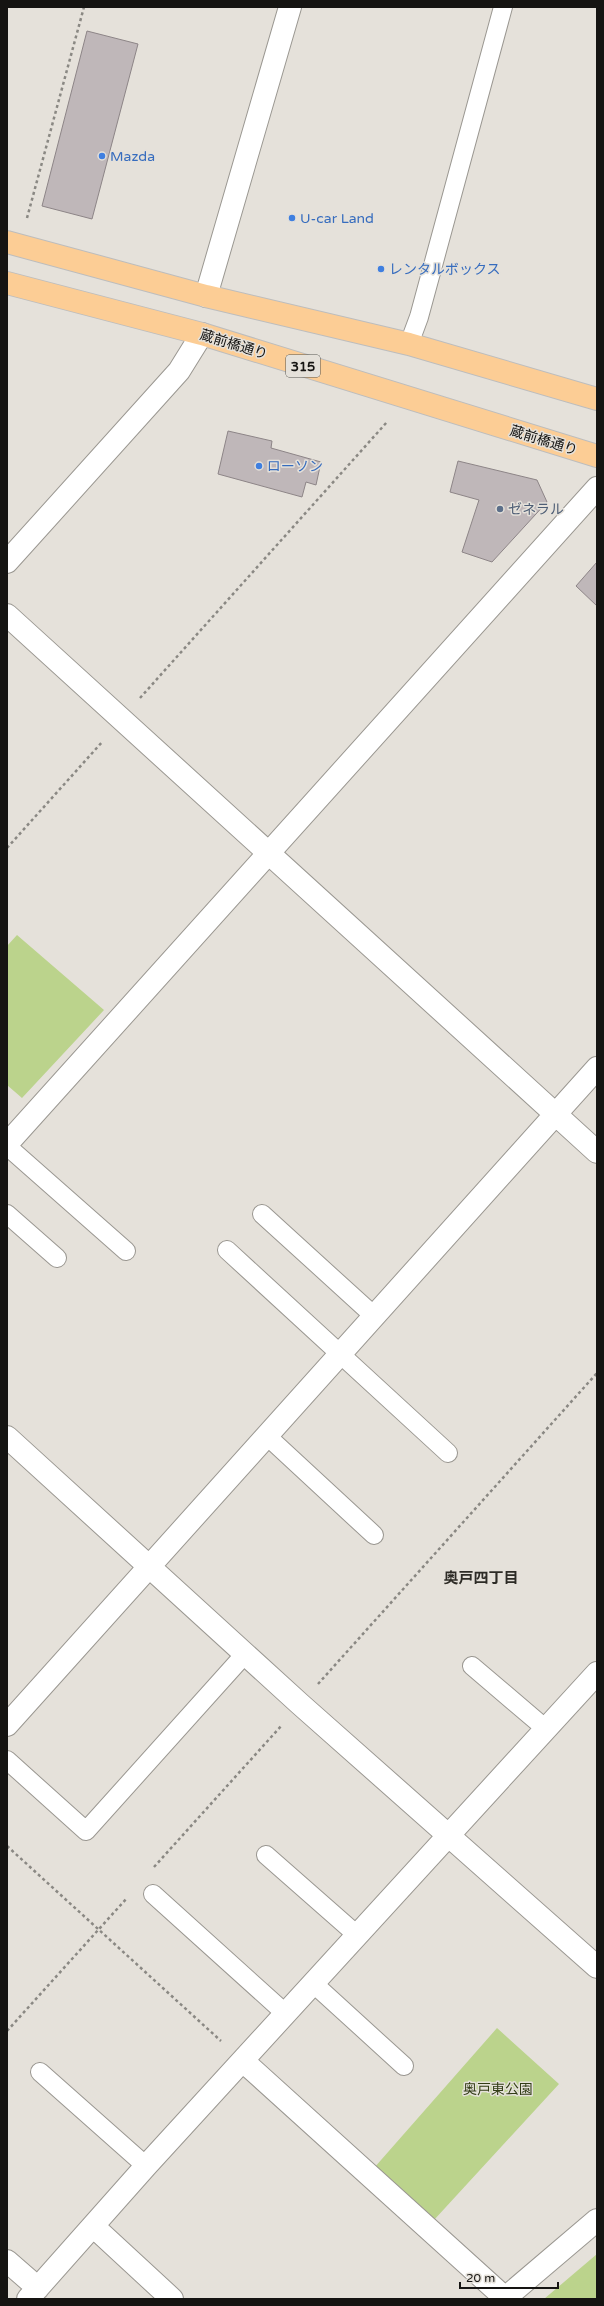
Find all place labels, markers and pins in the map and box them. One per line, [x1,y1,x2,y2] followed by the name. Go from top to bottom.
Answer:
[110,148,155,165] place label: Mazda
[97,151,107,161] marker: Mazda
[300,210,374,227] place label: U-car Land
[287,213,297,223] marker: U-car Land
[389,261,501,278] place label: レンタルボックス
[376,264,386,274] marker: レンタルボックス
[267,458,323,475] place label: ローソン
[254,461,264,471] marker: ローソン
[508,501,564,518] place label: ゼネラル
[495,504,505,514] marker: ゼネラル

